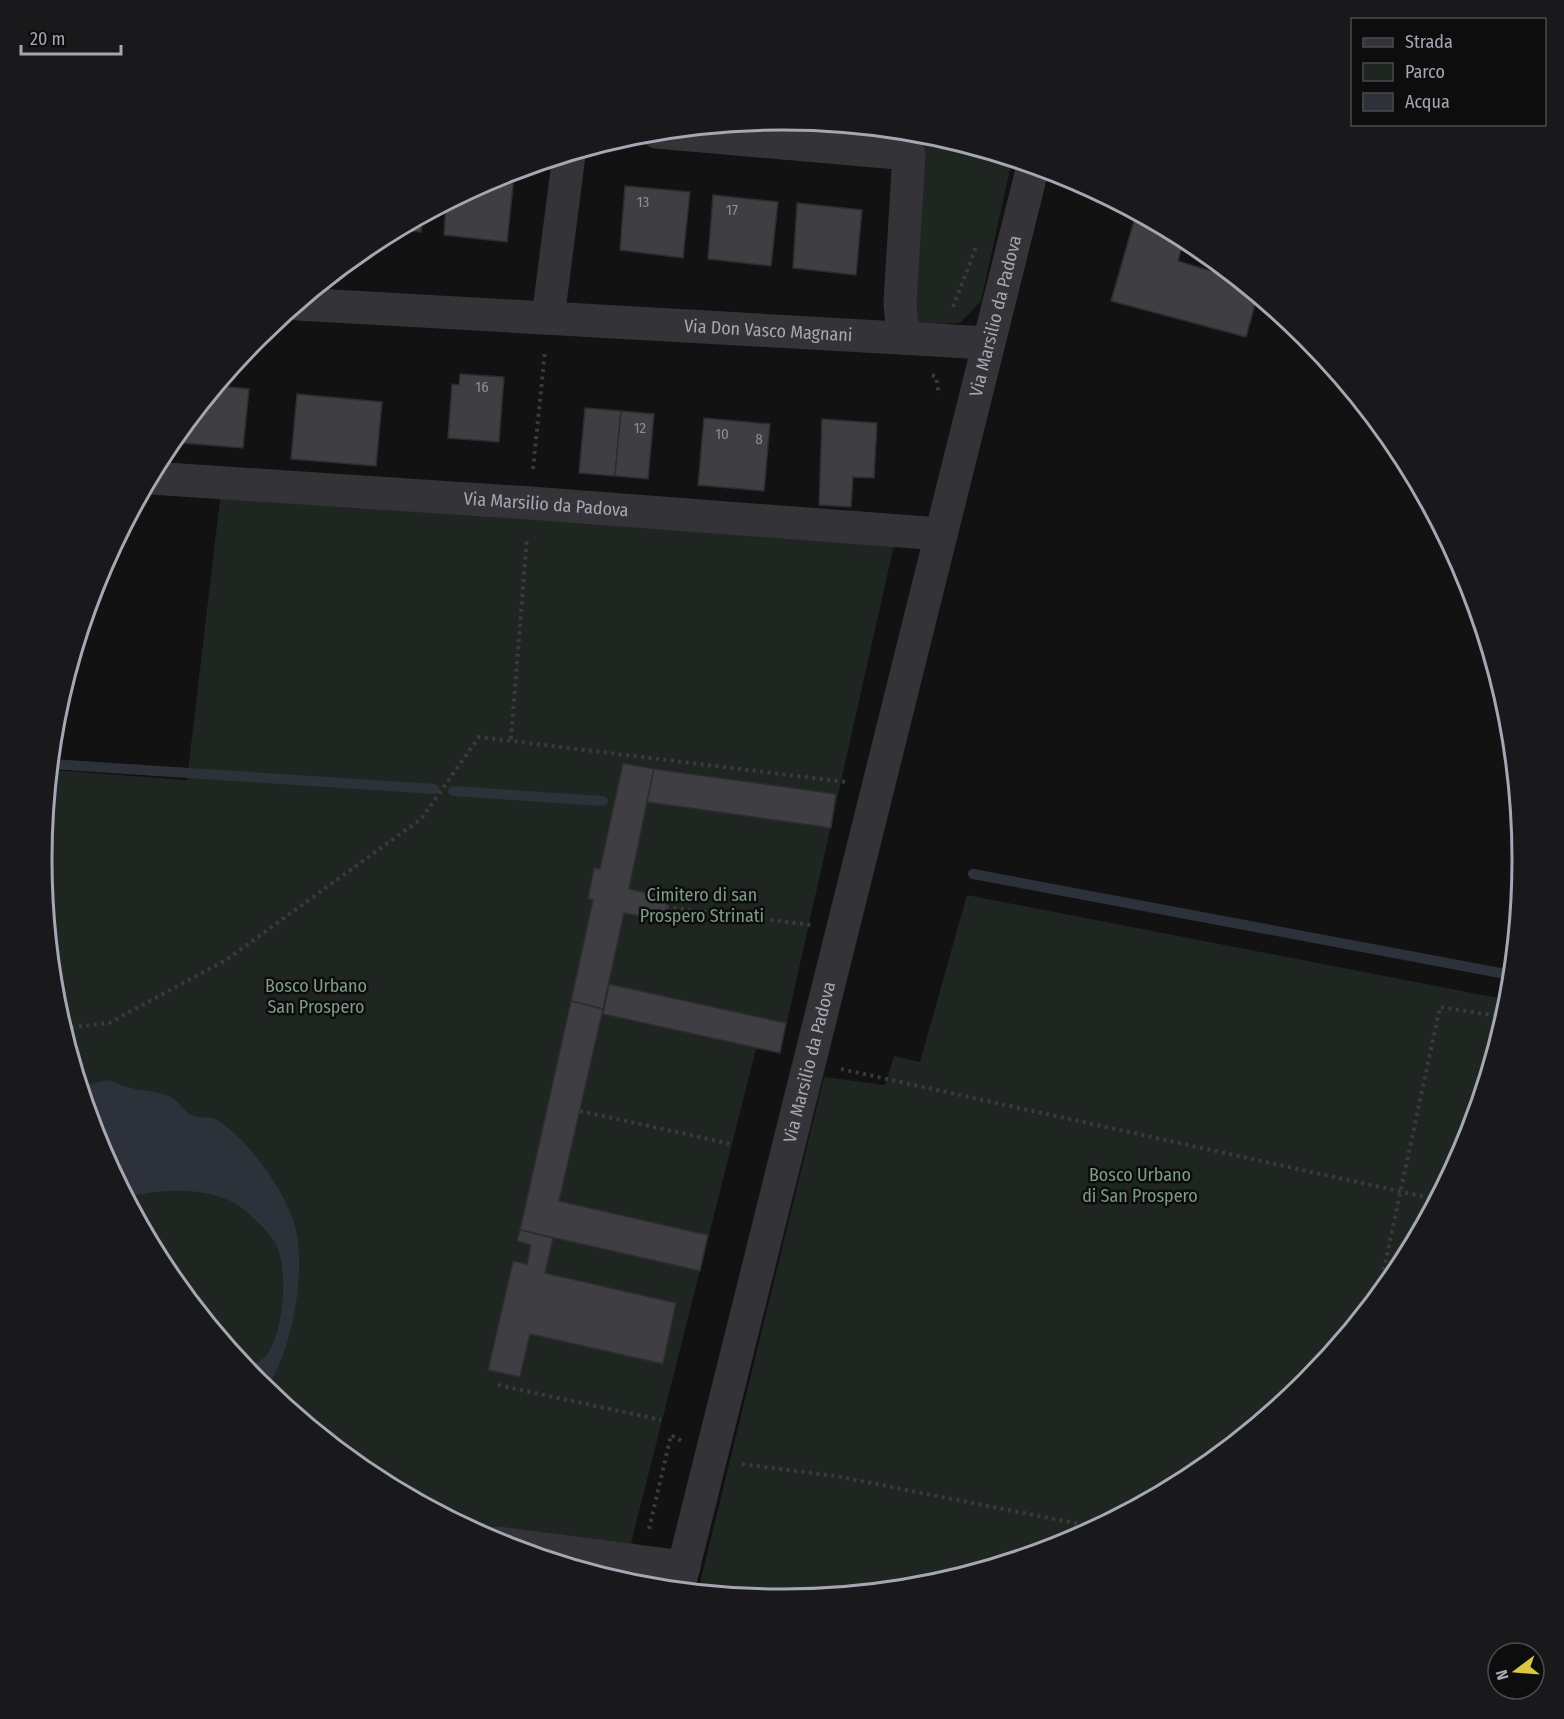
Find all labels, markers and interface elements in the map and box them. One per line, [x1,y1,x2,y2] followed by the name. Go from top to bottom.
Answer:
[21,18,122,56] scale bar
[1351,18,1546,126] legend
[30,28,65,50] text: 20 m
[1405,31,1453,53] text: Strada
[1405,61,1445,83] text: Parco
[1405,91,1450,113] text: Acqua
[637,193,650,211] house number: 13
[726,201,738,219] house number: 17
[965,233,1026,399] street label: Via Marsilio da Padova
[683,315,853,346] street label: Via Don Vasco Magnani
[475,378,489,396] house number: 16
[634,419,647,437] house number: 12
[715,425,729,443] house number: 10
[755,430,763,448] house number: 8
[463,488,630,521] street label: Via Marsilio da Padova
[640,884,764,927] park label: Cimitero di san Prospero Strinati
[265,975,367,1018] park label: Bosco Urbano San Prospero
[779,979,840,1145] street label: Via Marsilio da Padova
[1082,1164,1198,1207] park label: Bosco Urbano di San Prospero
[1486,1641,1546,1701] north arrow
[1492,1668,1513,1682] text: N

